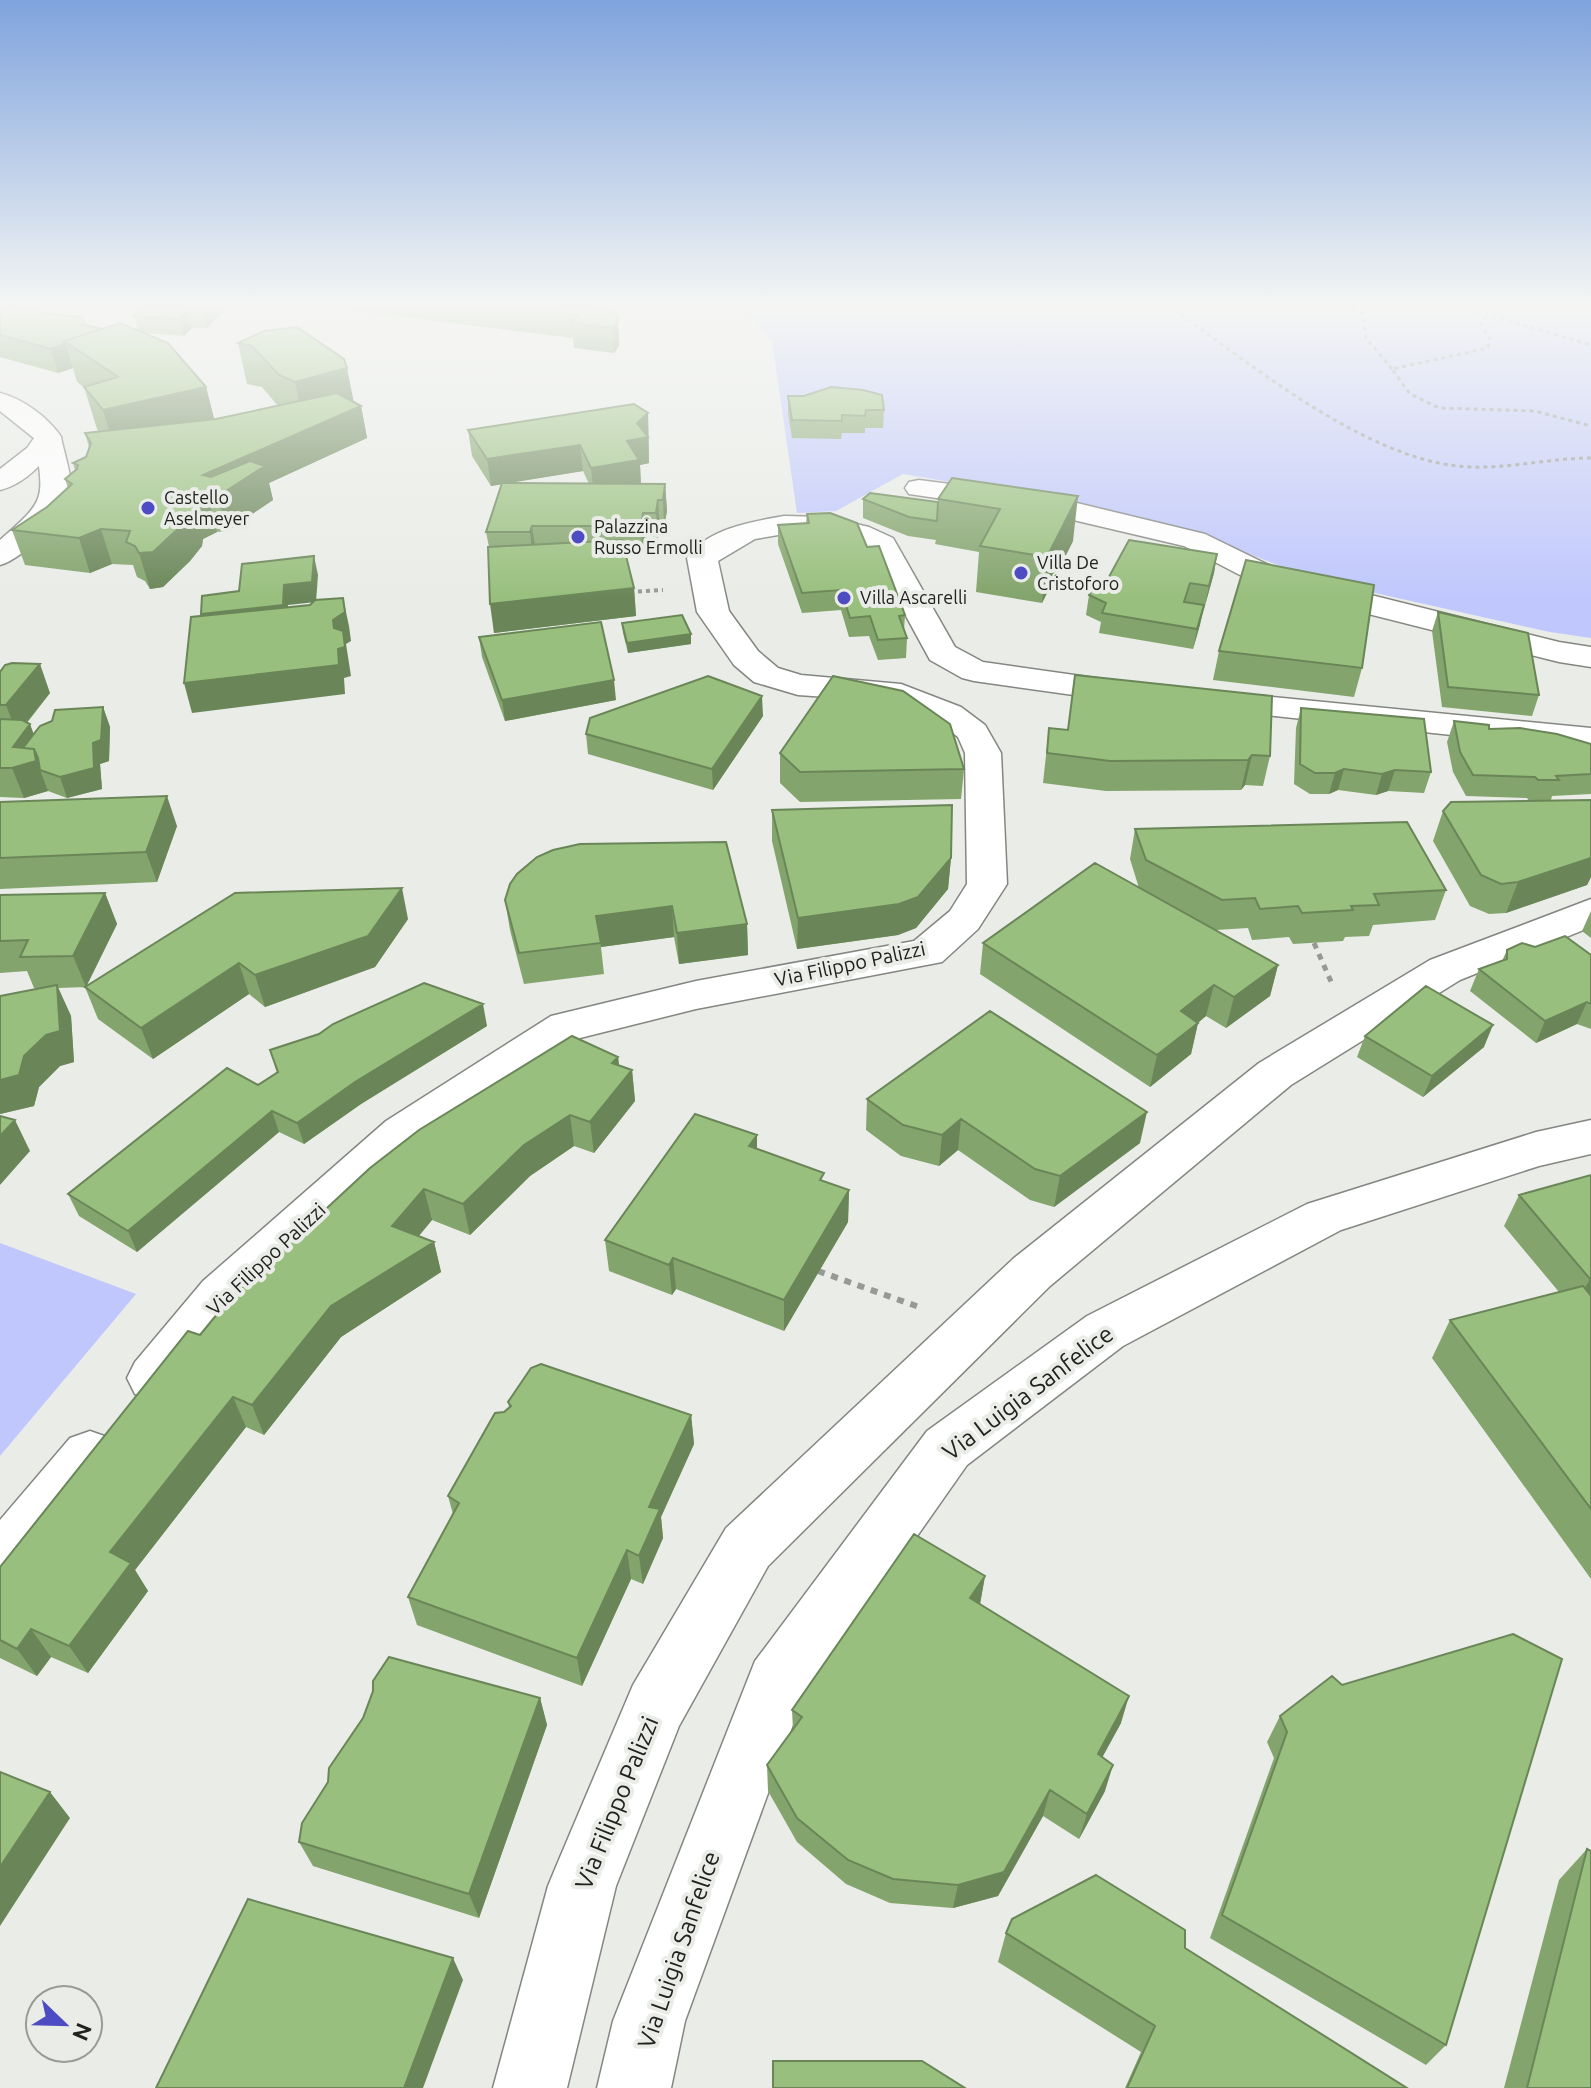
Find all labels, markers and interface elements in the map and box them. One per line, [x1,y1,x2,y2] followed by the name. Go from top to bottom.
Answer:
[164,487,249,528] place label: Castello Aselmeyer
[139,499,157,517] marker: Castello Aselmeyer
[594,516,703,557] place label: Palazzina Russo Ermolli
[569,528,587,546] marker: Palazzina Russo Ermolli
[1037,552,1119,593] place label: Villa De Cristoforo
[1012,564,1030,582] marker: Villa De Cristoforo
[860,587,967,607] place label: Villa Ascarelli
[835,589,853,607] marker: Villa Ascarelli
[772,936,927,991] street label: Via Filippo Palizzi
[202,1198,330,1319] street label: Via Filippo Palizzi
[937,1320,1118,1465] street label: Via Luigia Sanfelice
[569,1712,664,1893] street label: Via Filippo Palizzi
[632,1848,725,2052] street label: Via Luigia Sanfelice
[24,1984,104,2064] north arrow
[68,2020,98,2044] text: N

